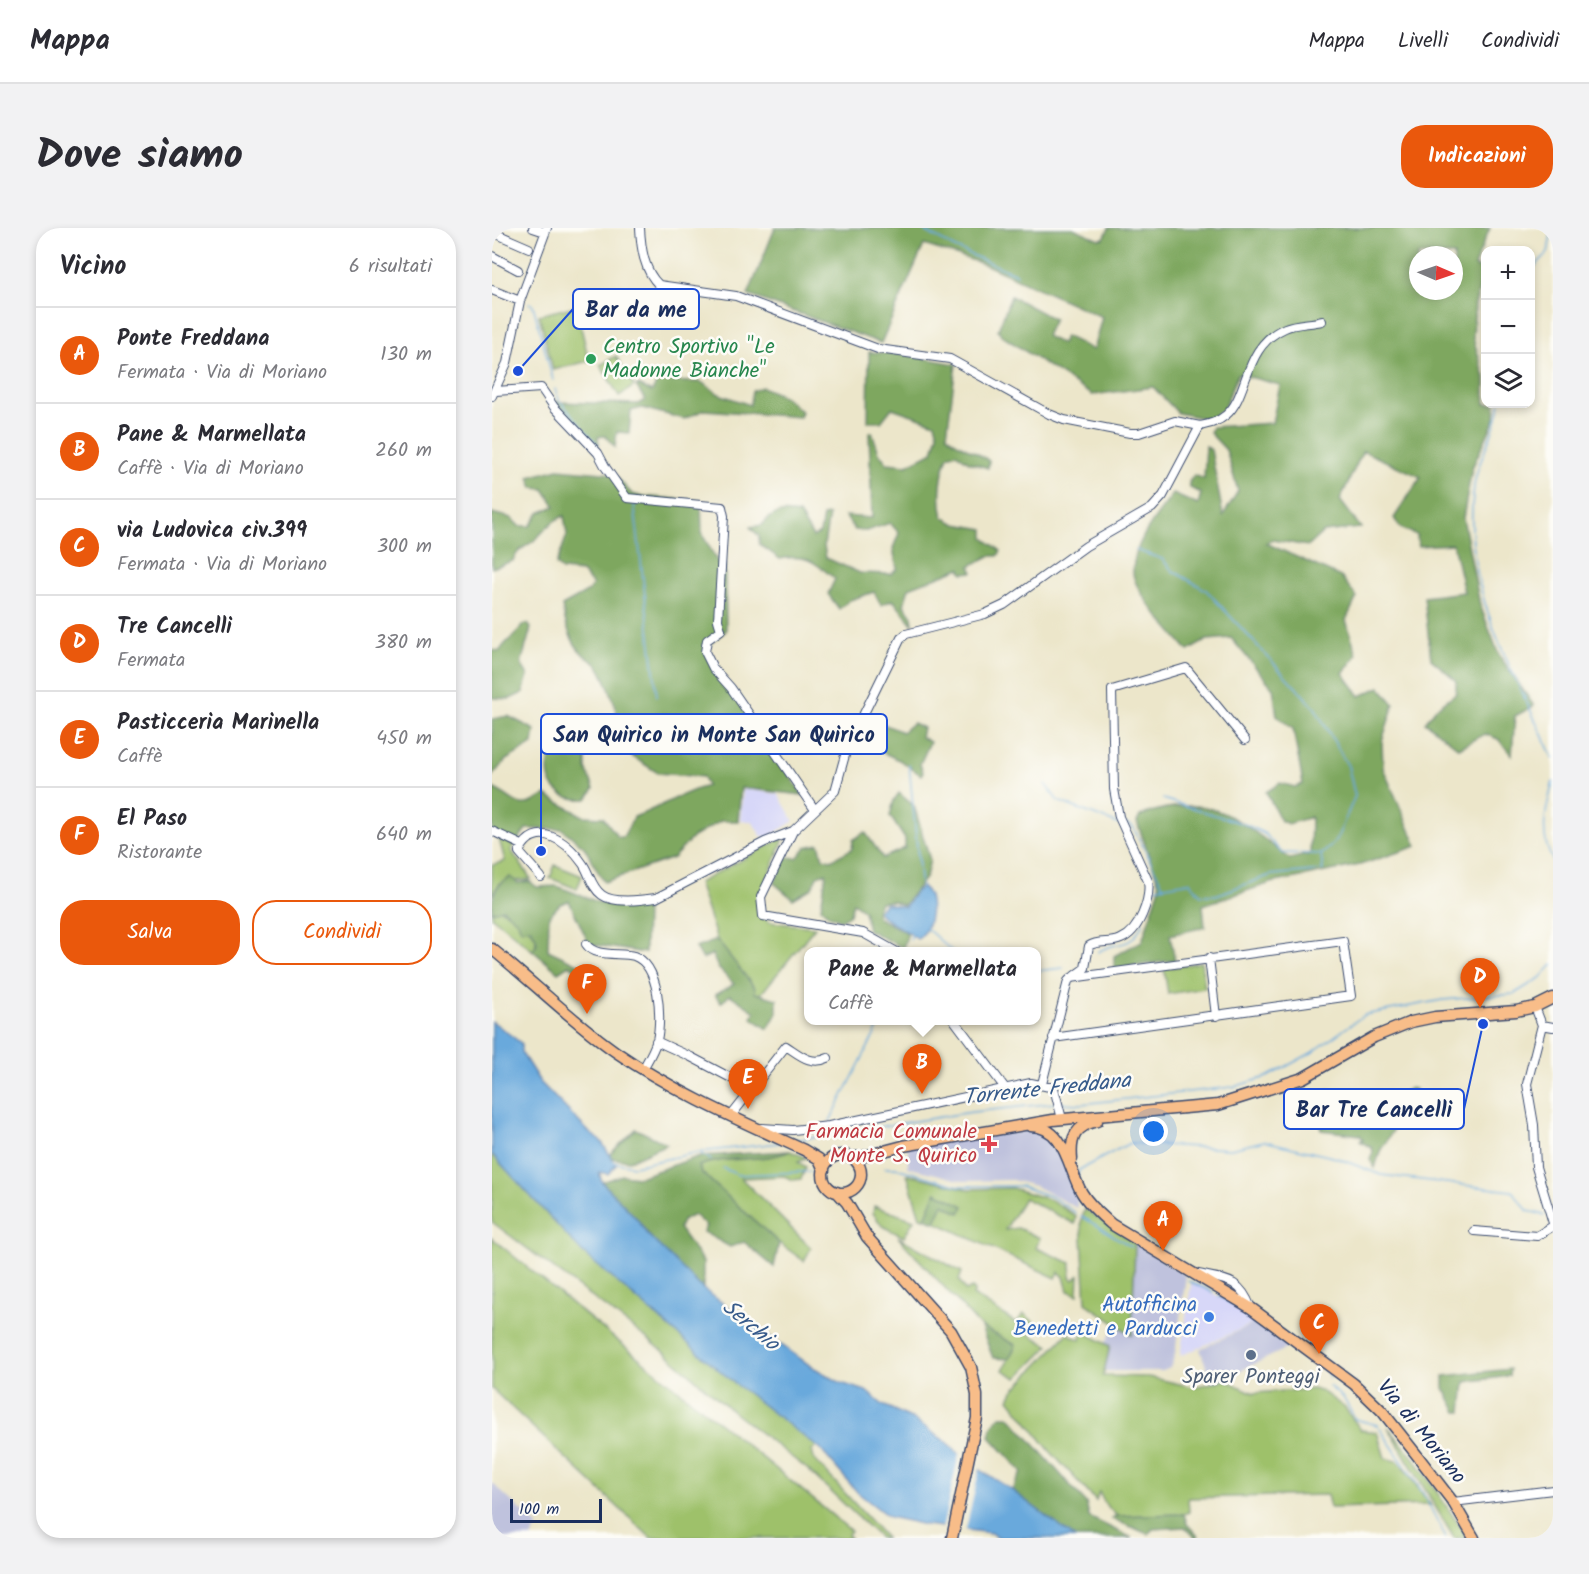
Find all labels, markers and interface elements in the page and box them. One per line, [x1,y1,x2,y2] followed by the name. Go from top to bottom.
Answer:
[30,19,110,64] text: Mappa
[1308,25,1365,58] text: Mappa
[1398,25,1448,58] text: Livelli
[1481,25,1559,58] text: Condividi
[36,123,243,190] text: Dove siamo
[1401,125,1553,188] button: Indicazioni
[60,246,126,288] text: Vicino
[1409,246,1463,300] north arrow
[1481,246,1535,408] map controls
[1481,246,1535,300] button: +
[349,251,432,283] text: 6 risultati
[573,289,699,329] callout: Bar da me
[585,294,687,329] text: Bar da me
[1481,300,1535,354] button: −
[117,322,269,357] text: Ponte Freddana
[603,331,775,388] place label: Centro Sportivo "Le Madonne Bianche"
[73,339,86,371] text: A
[380,339,432,371] text: 130 m
[584,352,598,366] marker: Centro Sportivo "Le Madonne Bianche"
[1481,354,1535,408] button: layers
[117,357,327,389] text: Fermata · Via di Moriano
[117,418,306,453] text: Pane & Marmellata
[73,435,86,467] text: B
[375,435,432,467] text: 260 m
[117,453,304,485] text: Caffè · Via di Moriano
[117,514,307,549] text: via Ludovica civ.399
[73,531,86,563] text: C
[377,531,432,563] text: 300 m
[117,549,327,581] text: Fermata · Via di Moriano
[117,610,232,645] text: Tre Cancelli
[73,627,86,659] text: D
[375,627,432,659] text: 380 m
[117,645,186,677] text: Fermata
[117,706,319,741] text: Pasticceria Marinella
[541,714,887,754] callout: San Quirico in Monte San Quirico
[553,719,875,754] text: San Quirico in Monte San Quirico
[74,723,85,755] text: E
[376,723,432,755] text: 450 m
[117,741,162,773] text: Caffè
[117,802,187,837] text: El Paso
[74,819,85,851] text: F
[376,819,432,851] text: 640 m
[117,837,202,869] text: Ristorante
[60,900,240,965] button: Salva
[252,900,432,965] button: Condividi
[804,947,1041,1025] popup
[828,953,1017,988] text: Pane & Marmellata
[1460,958,1500,1008] pin: D
[568,964,607,1014] pin: F
[828,988,873,1020] text: Caffè
[902,1044,942,1094] pin: B
[728,1060,768,1109] pin: E
[962,1064,1134,1116] water label: Torrente Freddana
[1284,1089,1464,1129] callout: Bar Tre Cancelli
[1296,1094,1453,1129] text: Bar Tre Cancelli
[805,1116,978,1173] place label: Farmacia Comunale Monte S. Quirico
[1139,1117,1168,1146] your location
[982,1137,996,1151] marker: Farmacia Comunale Monte S. Quirico
[1144,1202,1182,1251] pin: A
[1014,1289,1198,1346] place label: Autofficina Benedetti e Parducci
[714,1291,788,1362] water label: Serchio
[1300,1304,1338,1354] pin: C
[1202,1310,1216,1324] marker: Autofficina Benedetti e Parducci
[1244,1348,1258,1362] marker: Sparer Ponteggi
[1182,1361,1321,1394] place label: Sparer Ponteggi
[1368,1372,1474,1492] street label: Via di Moriano
[510,1496,602,1524] scale bar
[519,1497,559,1522] text: 100 m

